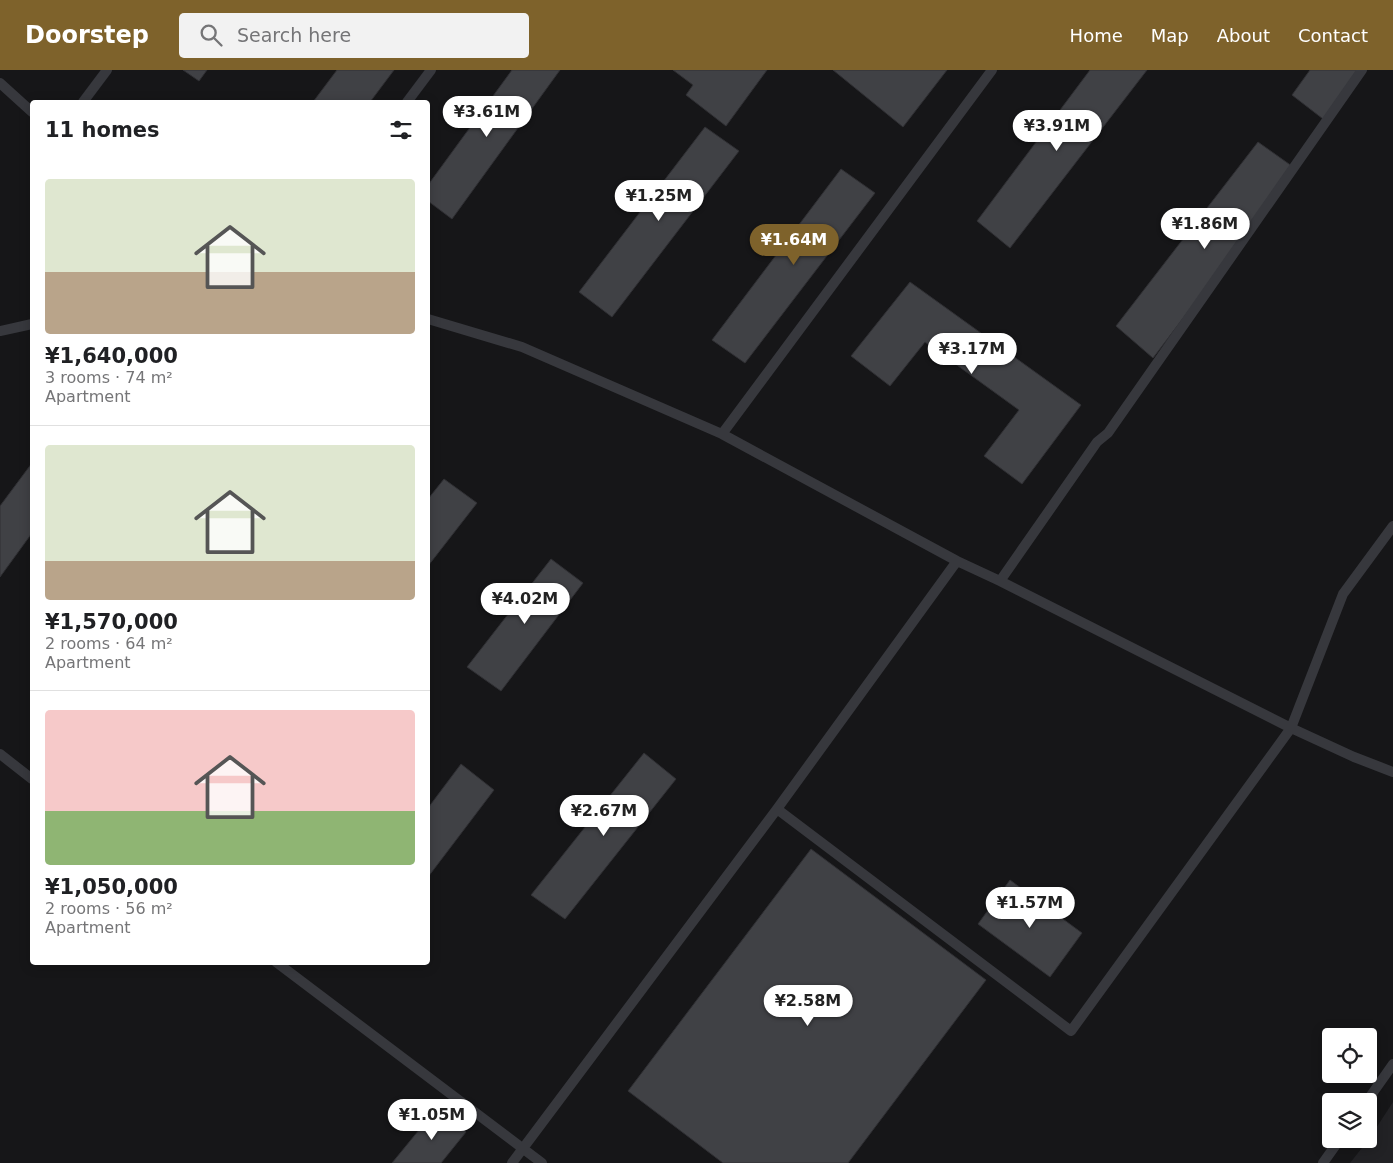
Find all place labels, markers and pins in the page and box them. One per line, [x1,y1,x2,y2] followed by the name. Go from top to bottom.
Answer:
[446,96,528,138] pin: ¥3.61M
[1016,109,1098,152] pin: ¥3.91M
[618,180,700,222] pin: ¥1.25M
[1164,208,1246,250] pin: ¥1.86M
[753,224,835,266] pin: ¥1.64M
[931,332,1013,375] pin: ¥3.17M
[484,582,566,625] pin: ¥4.02M
[563,794,645,837] pin: ¥2.67M
[989,886,1071,929] pin: ¥1.57M
[767,984,849,1027] pin: ¥2.58M
[391,1098,473,1141] pin: ¥1.05M

